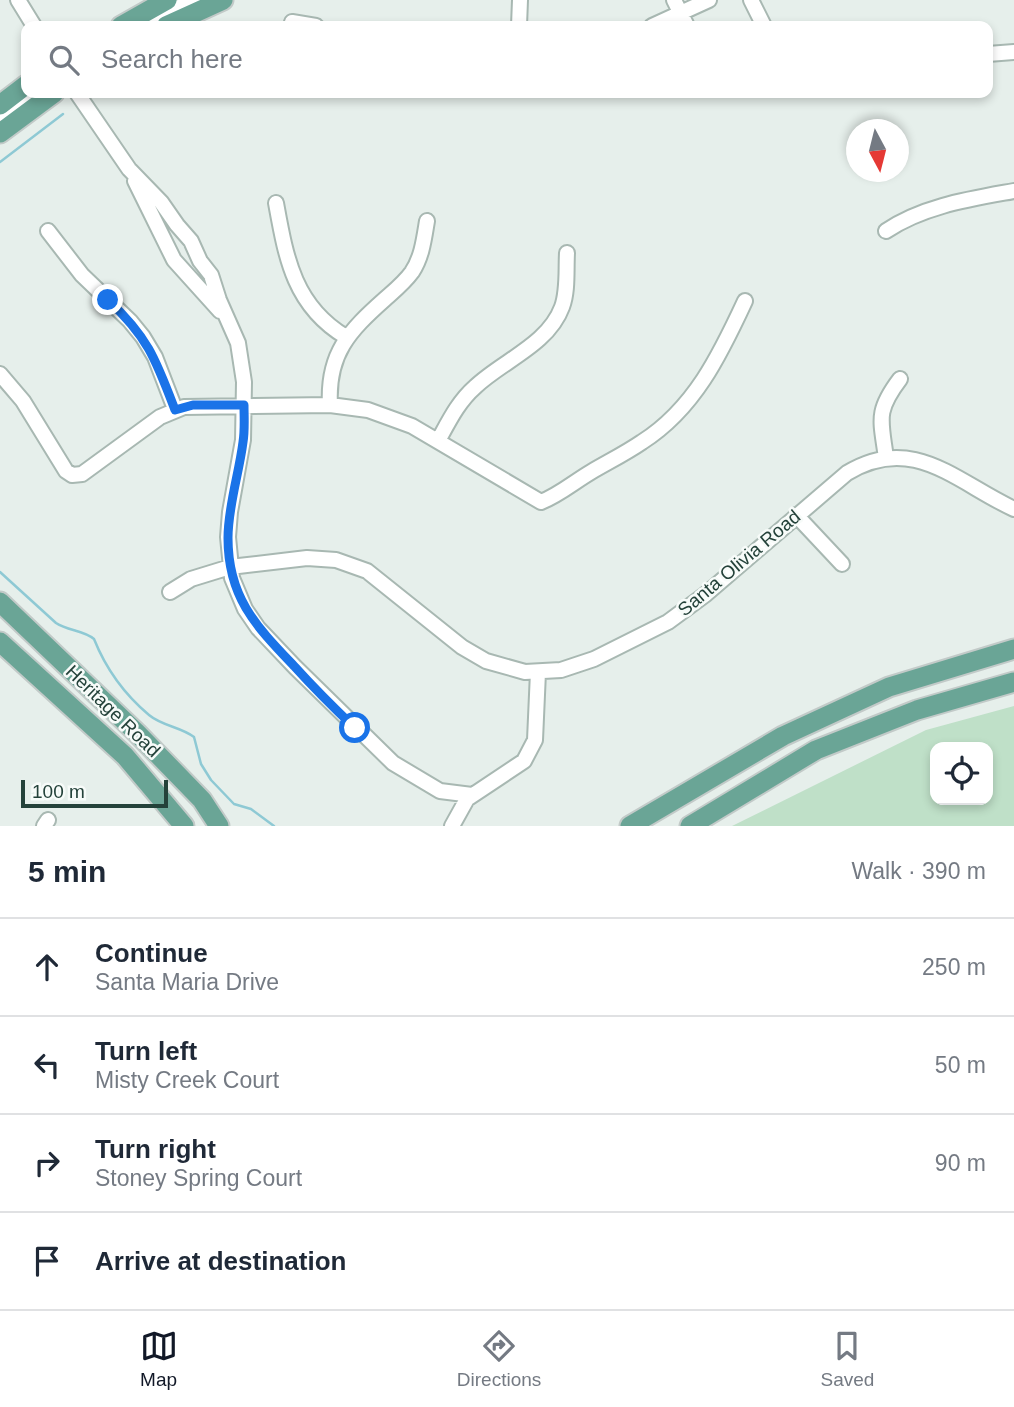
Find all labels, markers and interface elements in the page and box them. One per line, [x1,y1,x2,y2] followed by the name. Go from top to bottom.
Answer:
[21,21,993,98] search box
[45,41,83,79] icon: search
[101,44,243,74] text: Search here
[846,119,909,182] north arrow
[92,284,123,315] route end
[674,506,804,620] street label: Santa Olivia Road
[62,661,164,761] street label: Heritage Road
[339,712,370,743] route start
[930,742,993,805] map controls
[930,742,993,805] button: locate
[21,777,168,809] scale bar
[32,781,85,802] text: 100 m
[28,855,106,888] text: 5 min
[851,858,986,884] text: Walk · 390 m
[95,938,208,968] text: Continue
[28,948,66,986] icon: ahead
[922,954,986,980] text: 250 m
[95,969,279,995] text: Santa Maria Drive
[95,1036,197,1066] text: Turn left
[28,1046,66,1084] icon: left
[935,1052,986,1078] text: 50 m
[95,1067,279,1093] text: Misty Creek Court
[95,1134,216,1164] text: Turn right
[28,1144,66,1182] icon: right
[935,1150,986,1176] text: 90 m
[95,1165,302,1191] text: Stoney Spring Court
[28,1242,66,1280] icon: arrive
[95,1246,346,1276] text: Arrive at destination
[140,1327,178,1391] tab: Map
[457,1327,541,1391] tab: Directions
[820,1327,874,1391] tab: Saved

